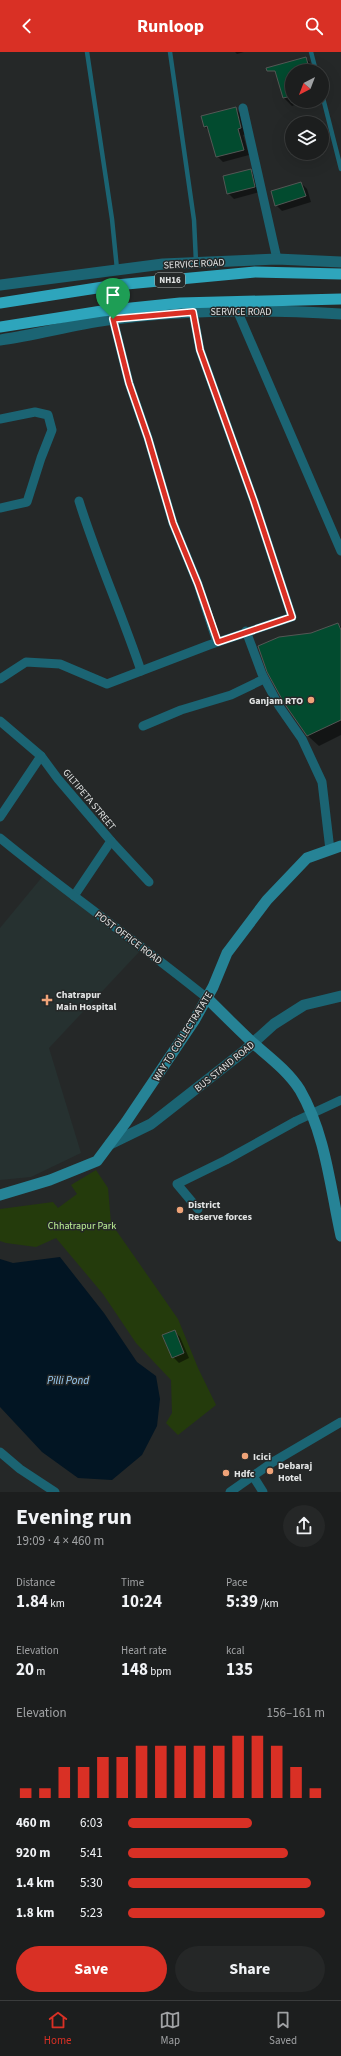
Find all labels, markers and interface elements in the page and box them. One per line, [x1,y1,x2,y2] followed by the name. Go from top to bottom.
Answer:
[137,14,204,39] text: Runloop
[16,15,38,37] icon: back
[303,15,325,37] icon: search
[285,64,329,108] north arrow
[285,64,329,160] map controls
[285,116,329,160] button: layers
[163,255,225,273] street label: SERVICE ROAD
[155,273,185,287] road number: NH16
[96,278,130,319] pin
[102,284,124,306] icon: arrive
[211,305,271,319] street label: SERVICE ROAD
[249,694,303,708] place label: Ganjam RTO
[306,695,316,705] marker: Ganjam RTO
[59,766,119,834] street label: GILTIPETA STREET
[92,908,165,968] street label: POST OFFICE ROAD
[56,988,116,1014] place label: Chatrapur Main Hospital
[150,989,216,1084] street label: WAY TO COLLECTRATATE
[41,994,53,1006] marker: Chatrapur Main Hospital
[192,1038,258,1095] street label: BUS STAND ROAD
[188,1198,253,1224] place label: District Reserve forces
[175,1205,185,1215] marker: District Reserve forces
[48,1219,116,1233] park label: Chhatrapur Park
[47,1373,90,1388] water label: Pilli Pond
[253,1450,271,1464] place label: Icici
[240,1451,250,1461] marker: Icici
[278,1459,312,1485] place label: Debaraj Hotel
[265,1466,275,1476] marker: Debaraj Hotel
[234,1467,255,1481] place label: Hdfc
[221,1468,231,1478] marker: Hdfc
[16,1501,132,1533] text: Evening run
[283,1505,325,1547] button: share
[16,1532,104,1550] text: 19:09 · 4 × 460 m
[16,1575,55,1590] text: Distance
[121,1575,144,1590] text: Time
[226,1575,248,1590] text: Pace
[16,1590,48,1614] text: 1.84
[121,1590,162,1614] text: 10:24
[226,1590,258,1614] text: 5:39
[48,1596,65,1611] text: km
[258,1596,279,1611] text: /km
[16,1643,59,1658] text: Elevation
[121,1643,167,1658] text: Heart rate
[226,1643,245,1658] text: kcal
[16,1658,34,1682] text: 20
[121,1658,148,1682] text: 148
[226,1658,253,1682] text: 135
[34,1664,45,1679] text: m
[148,1664,171,1679] text: bpm
[16,1704,67,1722] text: Elevation
[267,1704,325,1722] text: 156–161 m
[16,1814,50,1832] text: 460 m
[80,1814,103,1832] text: 6:03
[16,1844,50,1862] text: 920 m
[80,1844,103,1862] text: 5:41
[16,1874,55,1892] text: 1.4 km
[80,1874,103,1892] text: 5:30
[16,1904,55,1922] text: 1.8 km
[80,1904,103,1922] text: 5:23
[16,1946,167,1992] button: Save
[175,1946,325,1992] button: Share
[44,2009,72,2048] tab: Home
[159,2009,181,2048] tab: Map
[269,2009,297,2048] tab: Saved

